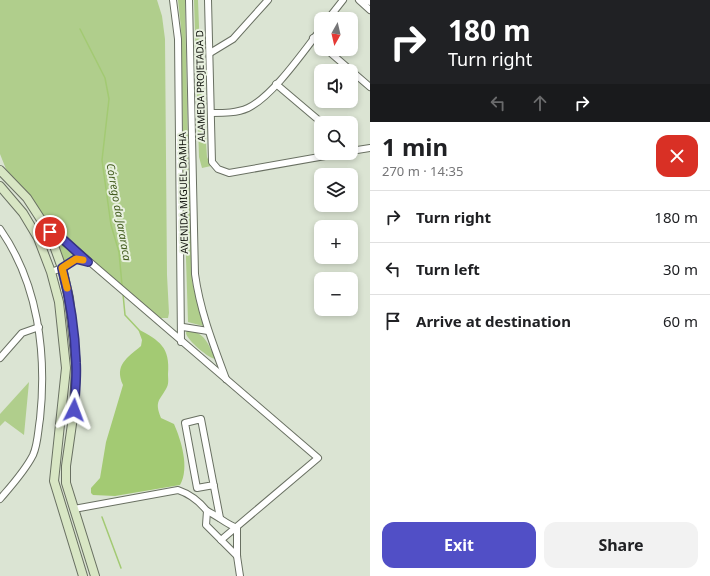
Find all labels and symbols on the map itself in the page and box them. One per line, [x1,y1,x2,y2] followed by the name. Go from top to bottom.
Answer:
[314,12,358,56] north arrow
[192,30,208,142] street label: ALAMEDA PROJETADA D
[175,132,191,254] street label: AVENIDA MIGUEL DAMHA
[104,162,136,263] water label: Córrego da Jararaca
[33,215,67,249] pin
[53,389,95,431] position arrow

